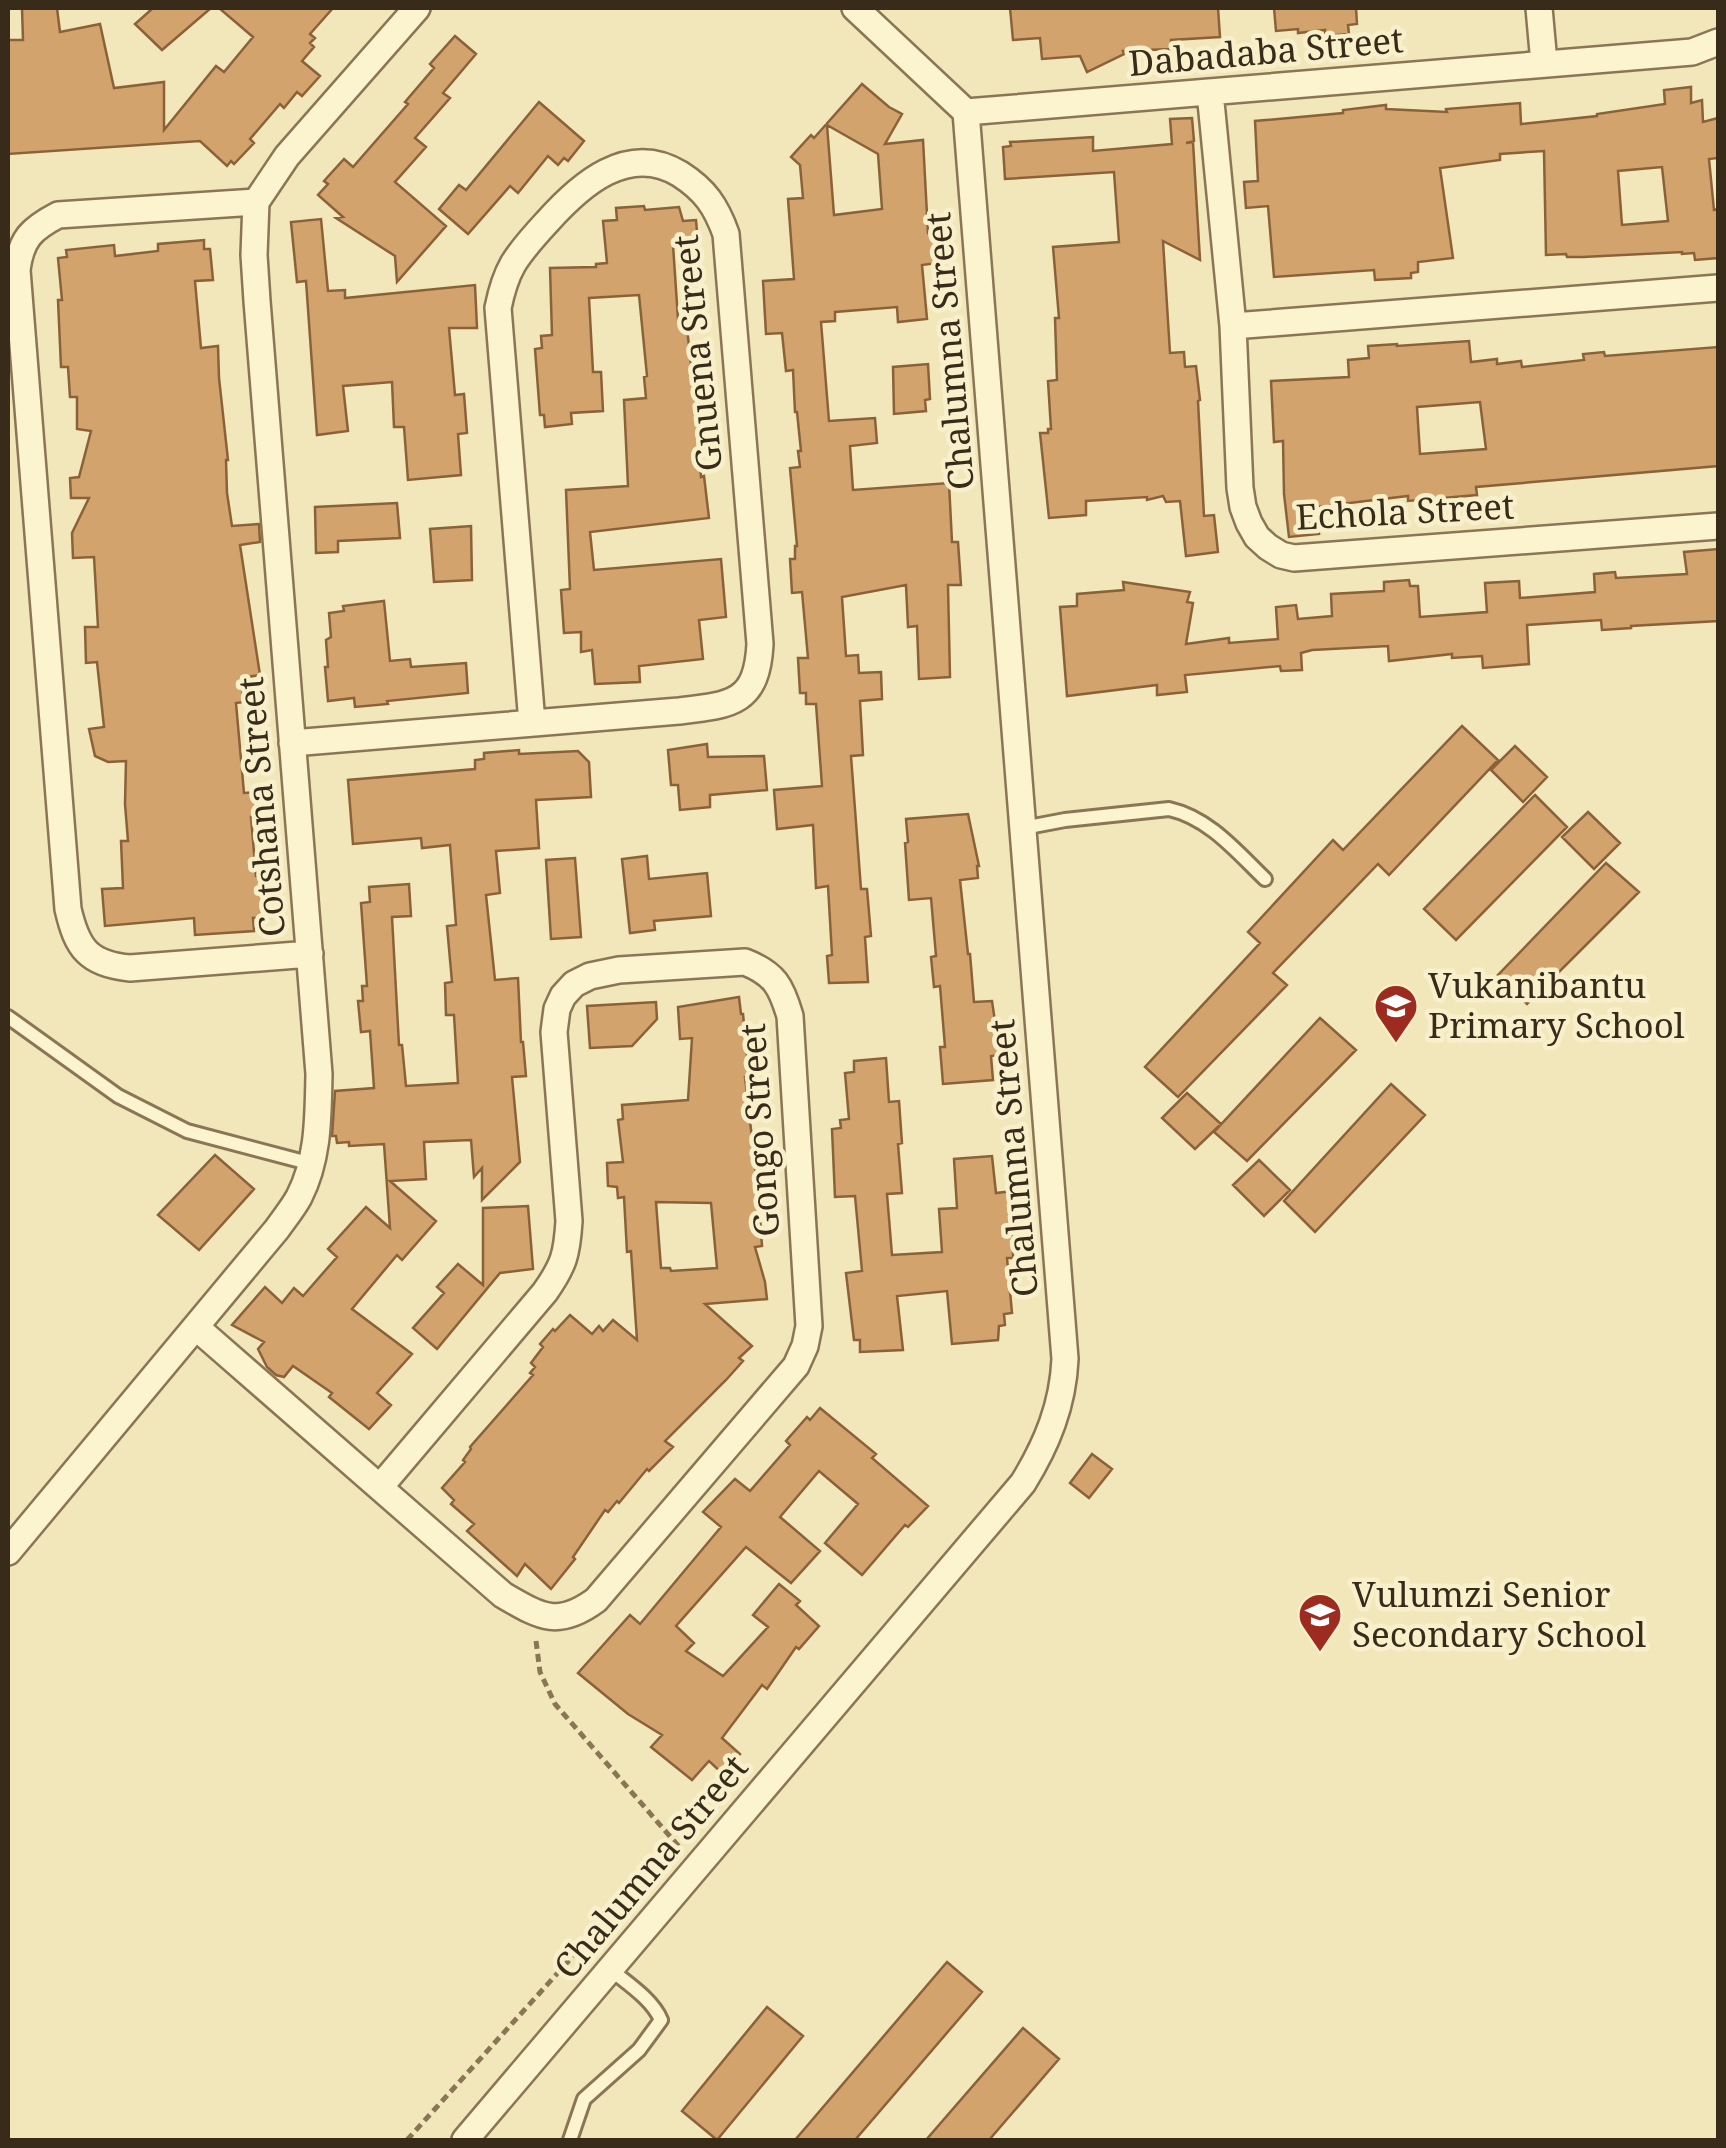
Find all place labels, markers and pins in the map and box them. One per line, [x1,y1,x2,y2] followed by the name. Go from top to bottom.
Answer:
[1428,961,1685,1048] place label: Vukanibantu Primary School
[1373,983,1419,1044] school or university icon: Vukanibantu Primary School
[1352,1570,1646,1657] place label: Vulumzi Senior Secondary School
[1297,1592,1343,1653] school or university icon: Vulumzi Senior Secondary School

